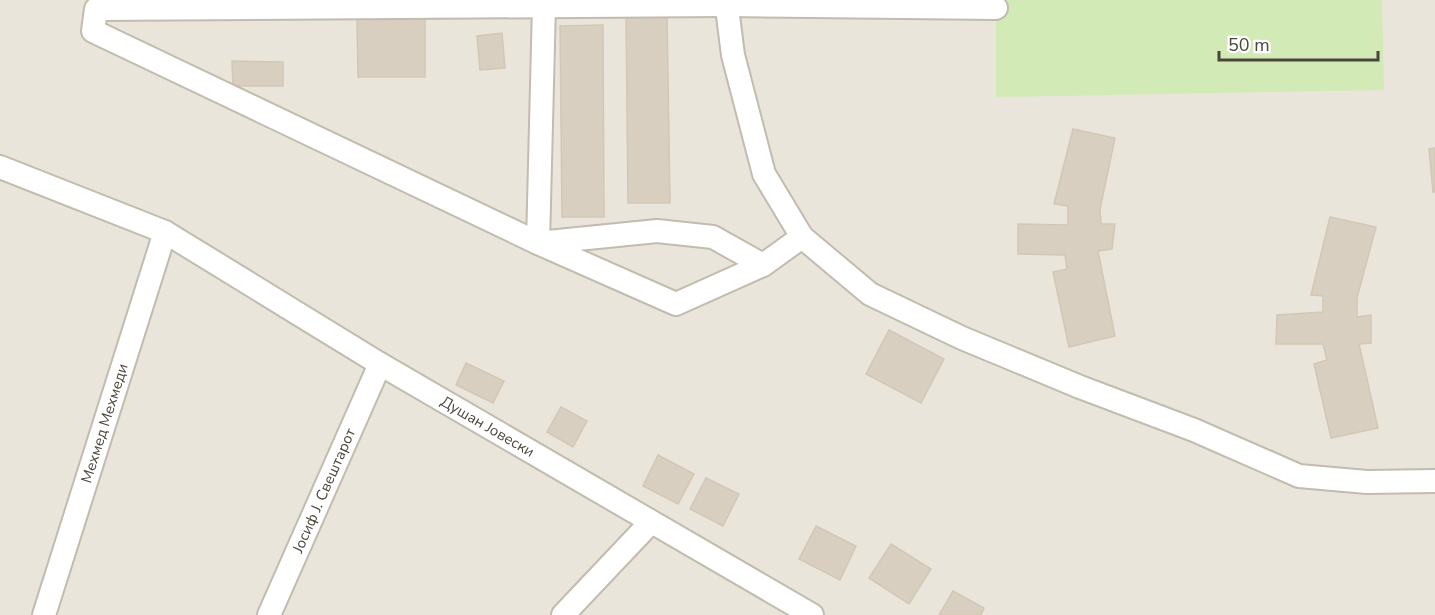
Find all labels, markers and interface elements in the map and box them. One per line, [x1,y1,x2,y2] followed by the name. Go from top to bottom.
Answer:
[1219,24,1378,62] scale bar
[1228,33,1270,57] text: 50 m
[76,361,133,486] street label: Мехмед Мехмеди
[437,391,538,462] street label: Душан Јовески
[287,425,360,557] street label: Јосиф Ј. Свештарот

